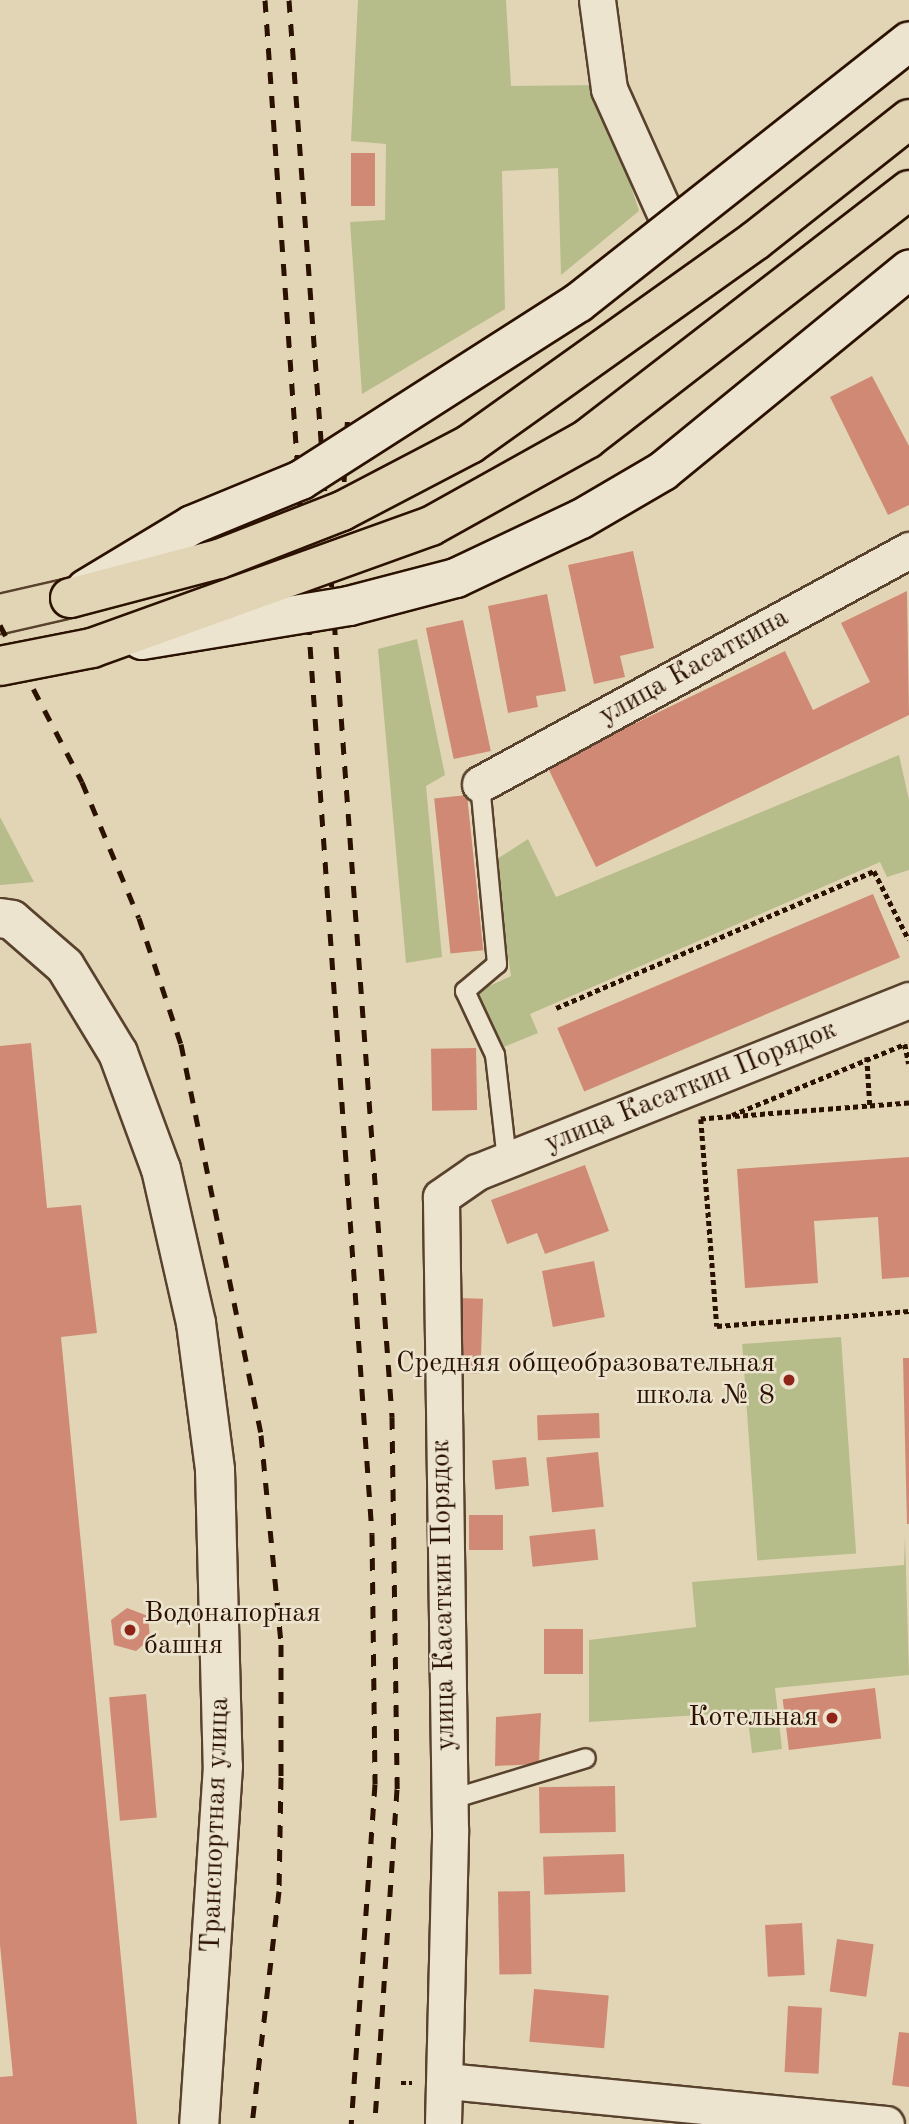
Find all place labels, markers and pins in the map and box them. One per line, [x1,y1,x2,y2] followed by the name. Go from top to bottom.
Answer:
[396,1347,775,1413] place label: Средняя общеобразовательная школа № 8
[781,1372,797,1388] marker: Средняя общеобразовательная школа № 8
[144,1597,321,1663] place label: Водонапорная башня
[122,1622,138,1638] marker: Водонапорная башня
[688,1701,818,1735] place label: Котельная
[824,1710,840,1726] marker: Котельная

